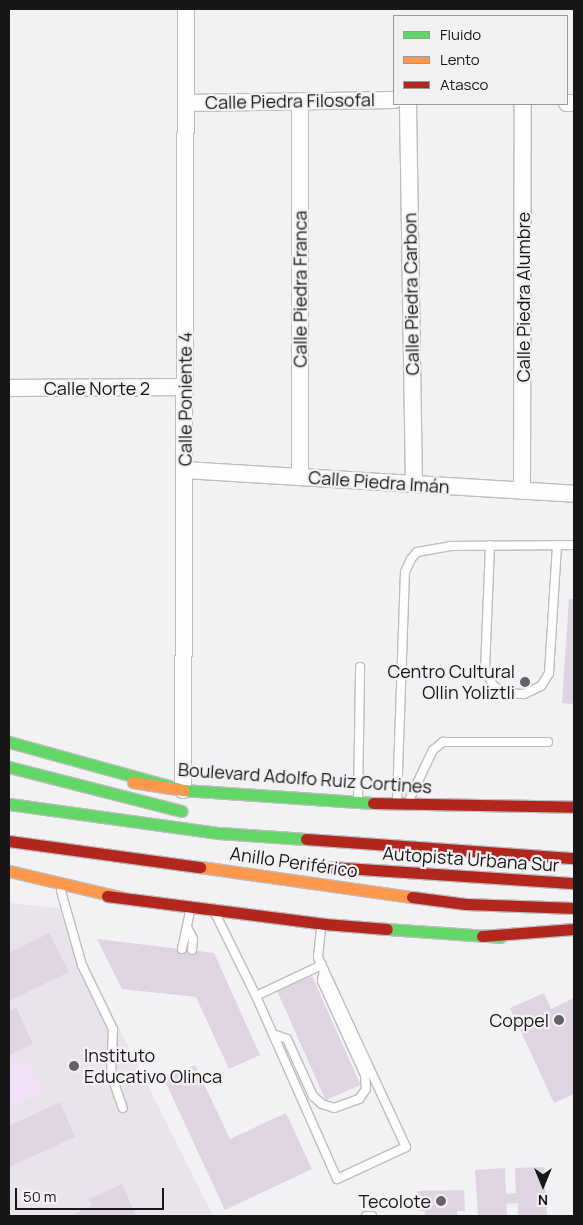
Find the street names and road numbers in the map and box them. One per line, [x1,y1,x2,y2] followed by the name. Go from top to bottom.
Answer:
[205,89,375,113] street label: Calle Piedra Filosofal
[289,210,311,368] street label: Calle Piedra Franca
[399,212,423,376] street label: Calle Piedra Carbon
[512,212,534,382] street label: Calle Piedra Alumbre
[174,332,196,466] street label: Calle Poniente 4
[44,377,150,399] street label: Calle Norte 2
[308,466,450,498] street label: Calle Piedra Imán
[177,758,433,798] street label: Boulevard Adolfo Ruiz Cortines
[229,842,359,882] street label: Anillo Periférico
[382,842,560,876] street label: Autopista Urbana Sur

